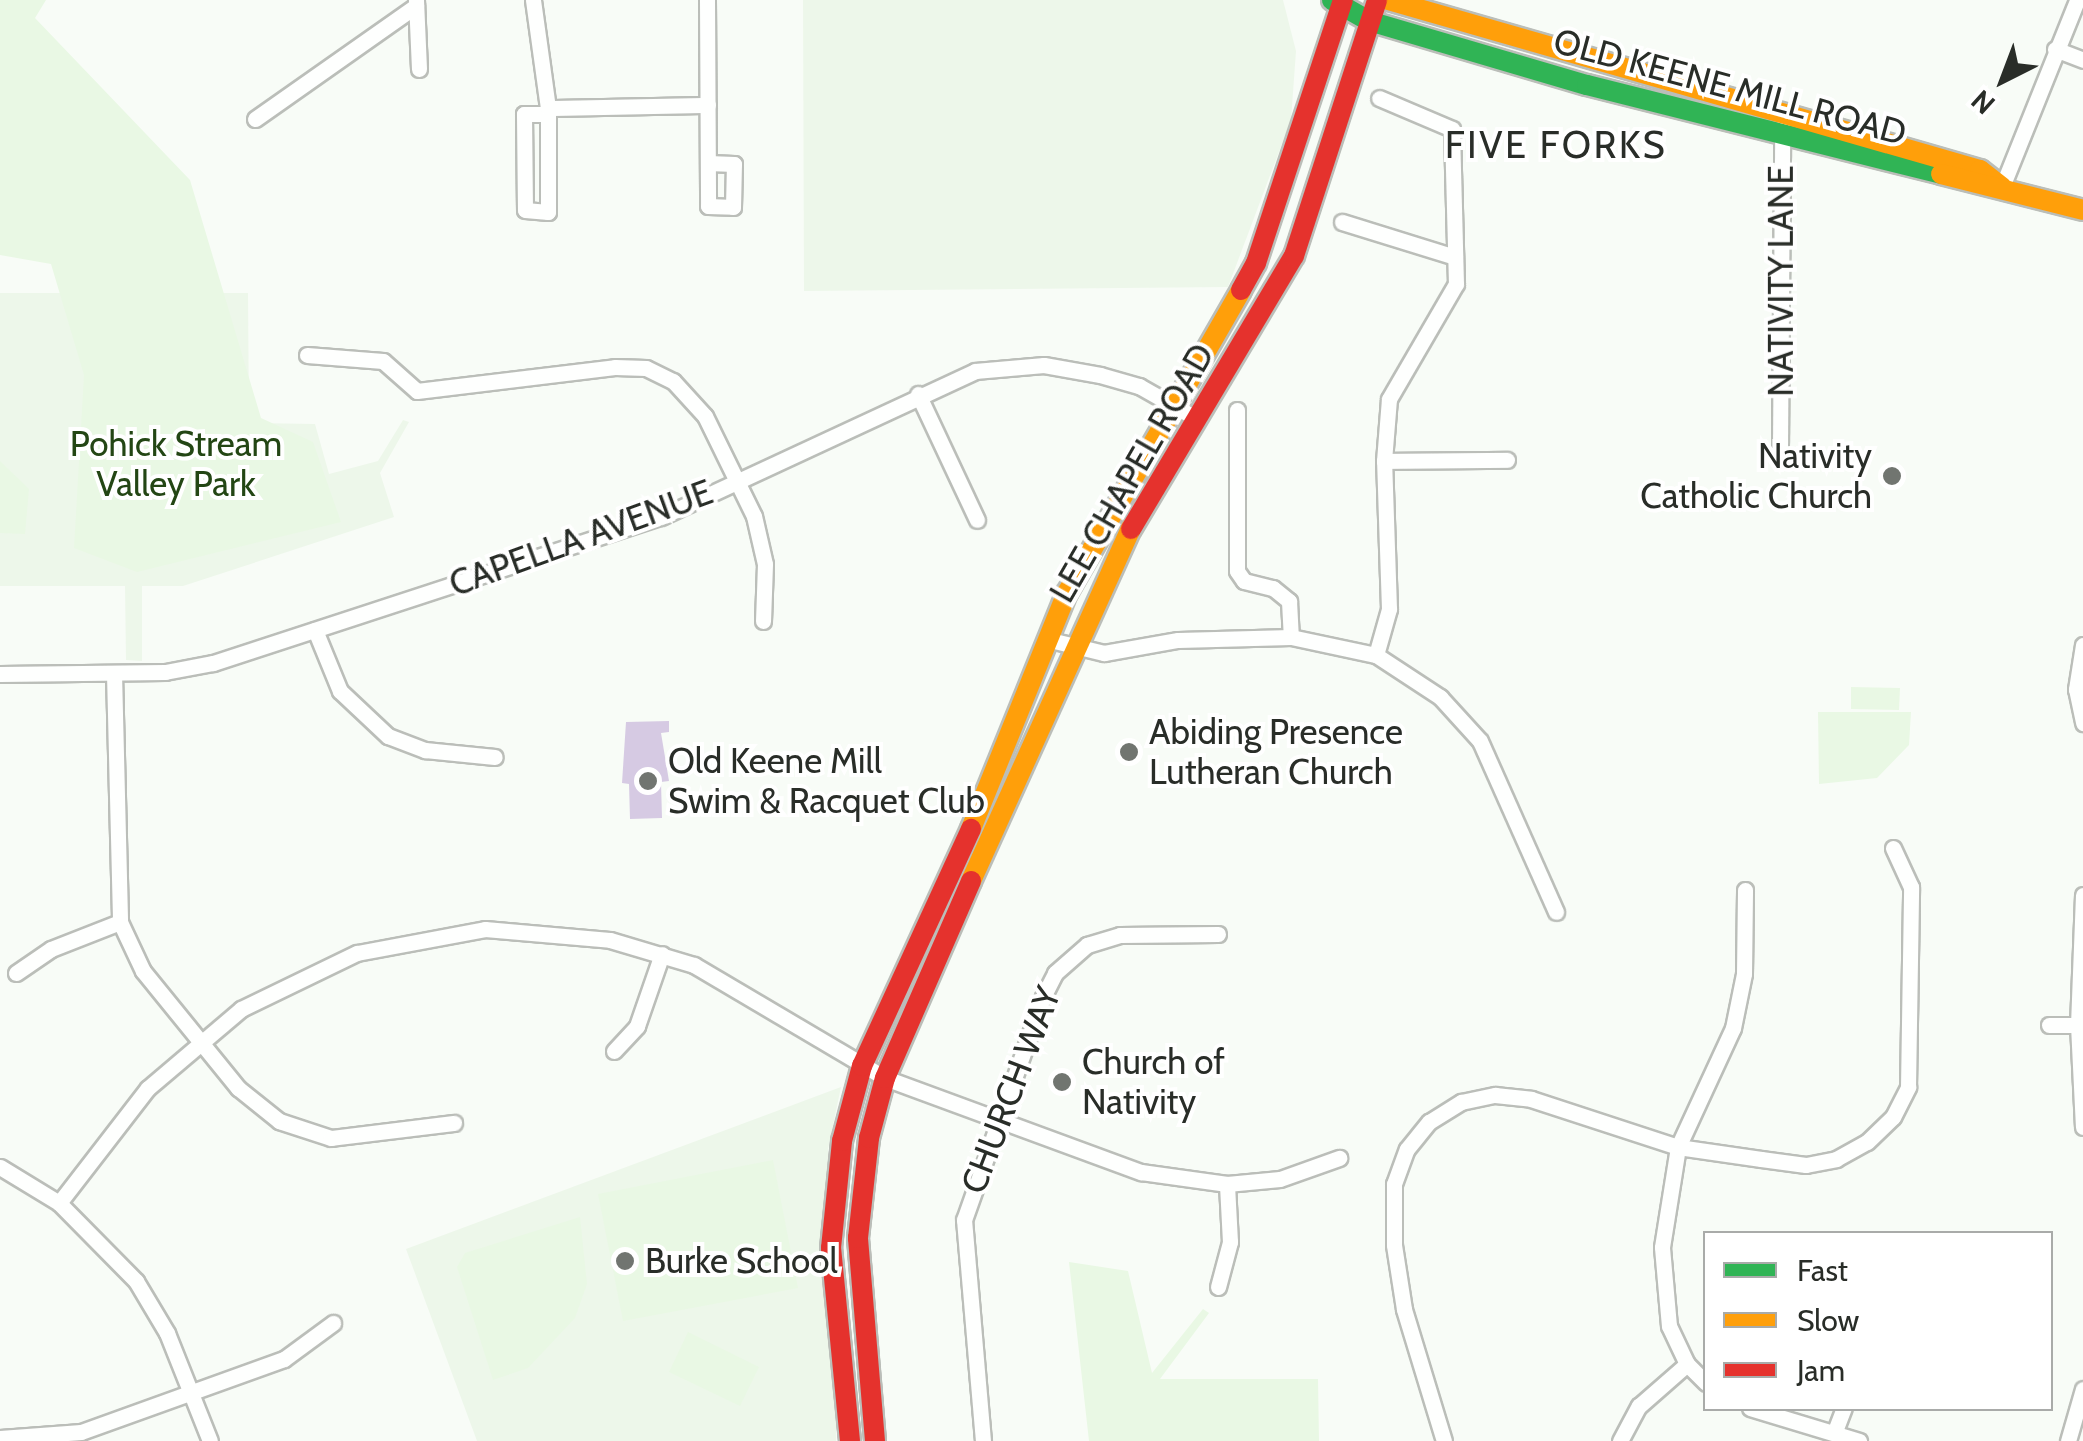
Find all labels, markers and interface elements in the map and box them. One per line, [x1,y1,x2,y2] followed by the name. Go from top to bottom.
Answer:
[1549,20,1911,154] street label: OLD KEENE MILL ROAD
[1953,30,2053,130] north arrow
[1964,83,2002,122] text: N
[1445,122,1667,168] district label: FIVE FORKS
[1760,165,1802,397] street label: NATIVITY LANE
[1041,336,1223,610] street label: LEE CHAPEL ROAD
[70,423,282,505] park label: Pohick Stream Valley Park
[1640,435,1872,517] place label: Nativity Catholic Church
[1881,465,1903,487] marker: Nativity Catholic Church
[444,471,718,605] street label: CAPELLA AVENUE
[1149,711,1403,793] place label: Abiding Presence Lutheran Church
[668,740,985,822] place label: Old Keene Mill Swim & Racquet Club
[1118,741,1140,763] marker: Abiding Presence Lutheran Church
[637,770,659,792] marker: Old Keene Mill Swim & Racquet Club
[952,981,1070,1199] street label: CHURCH WAY
[1082,1041,1225,1123] place label: Church of Nativity
[1051,1071,1073,1093] marker: Church of Nativity
[1703,1231,2053,1411] legend
[645,1240,838,1282] place label: Burke School
[614,1250,636,1272] marker: Burke School
[1797,1252,1848,1289] text: Fast
[1797,1302,1859,1339] text: Slow
[1797,1352,1845,1389] text: Jam

